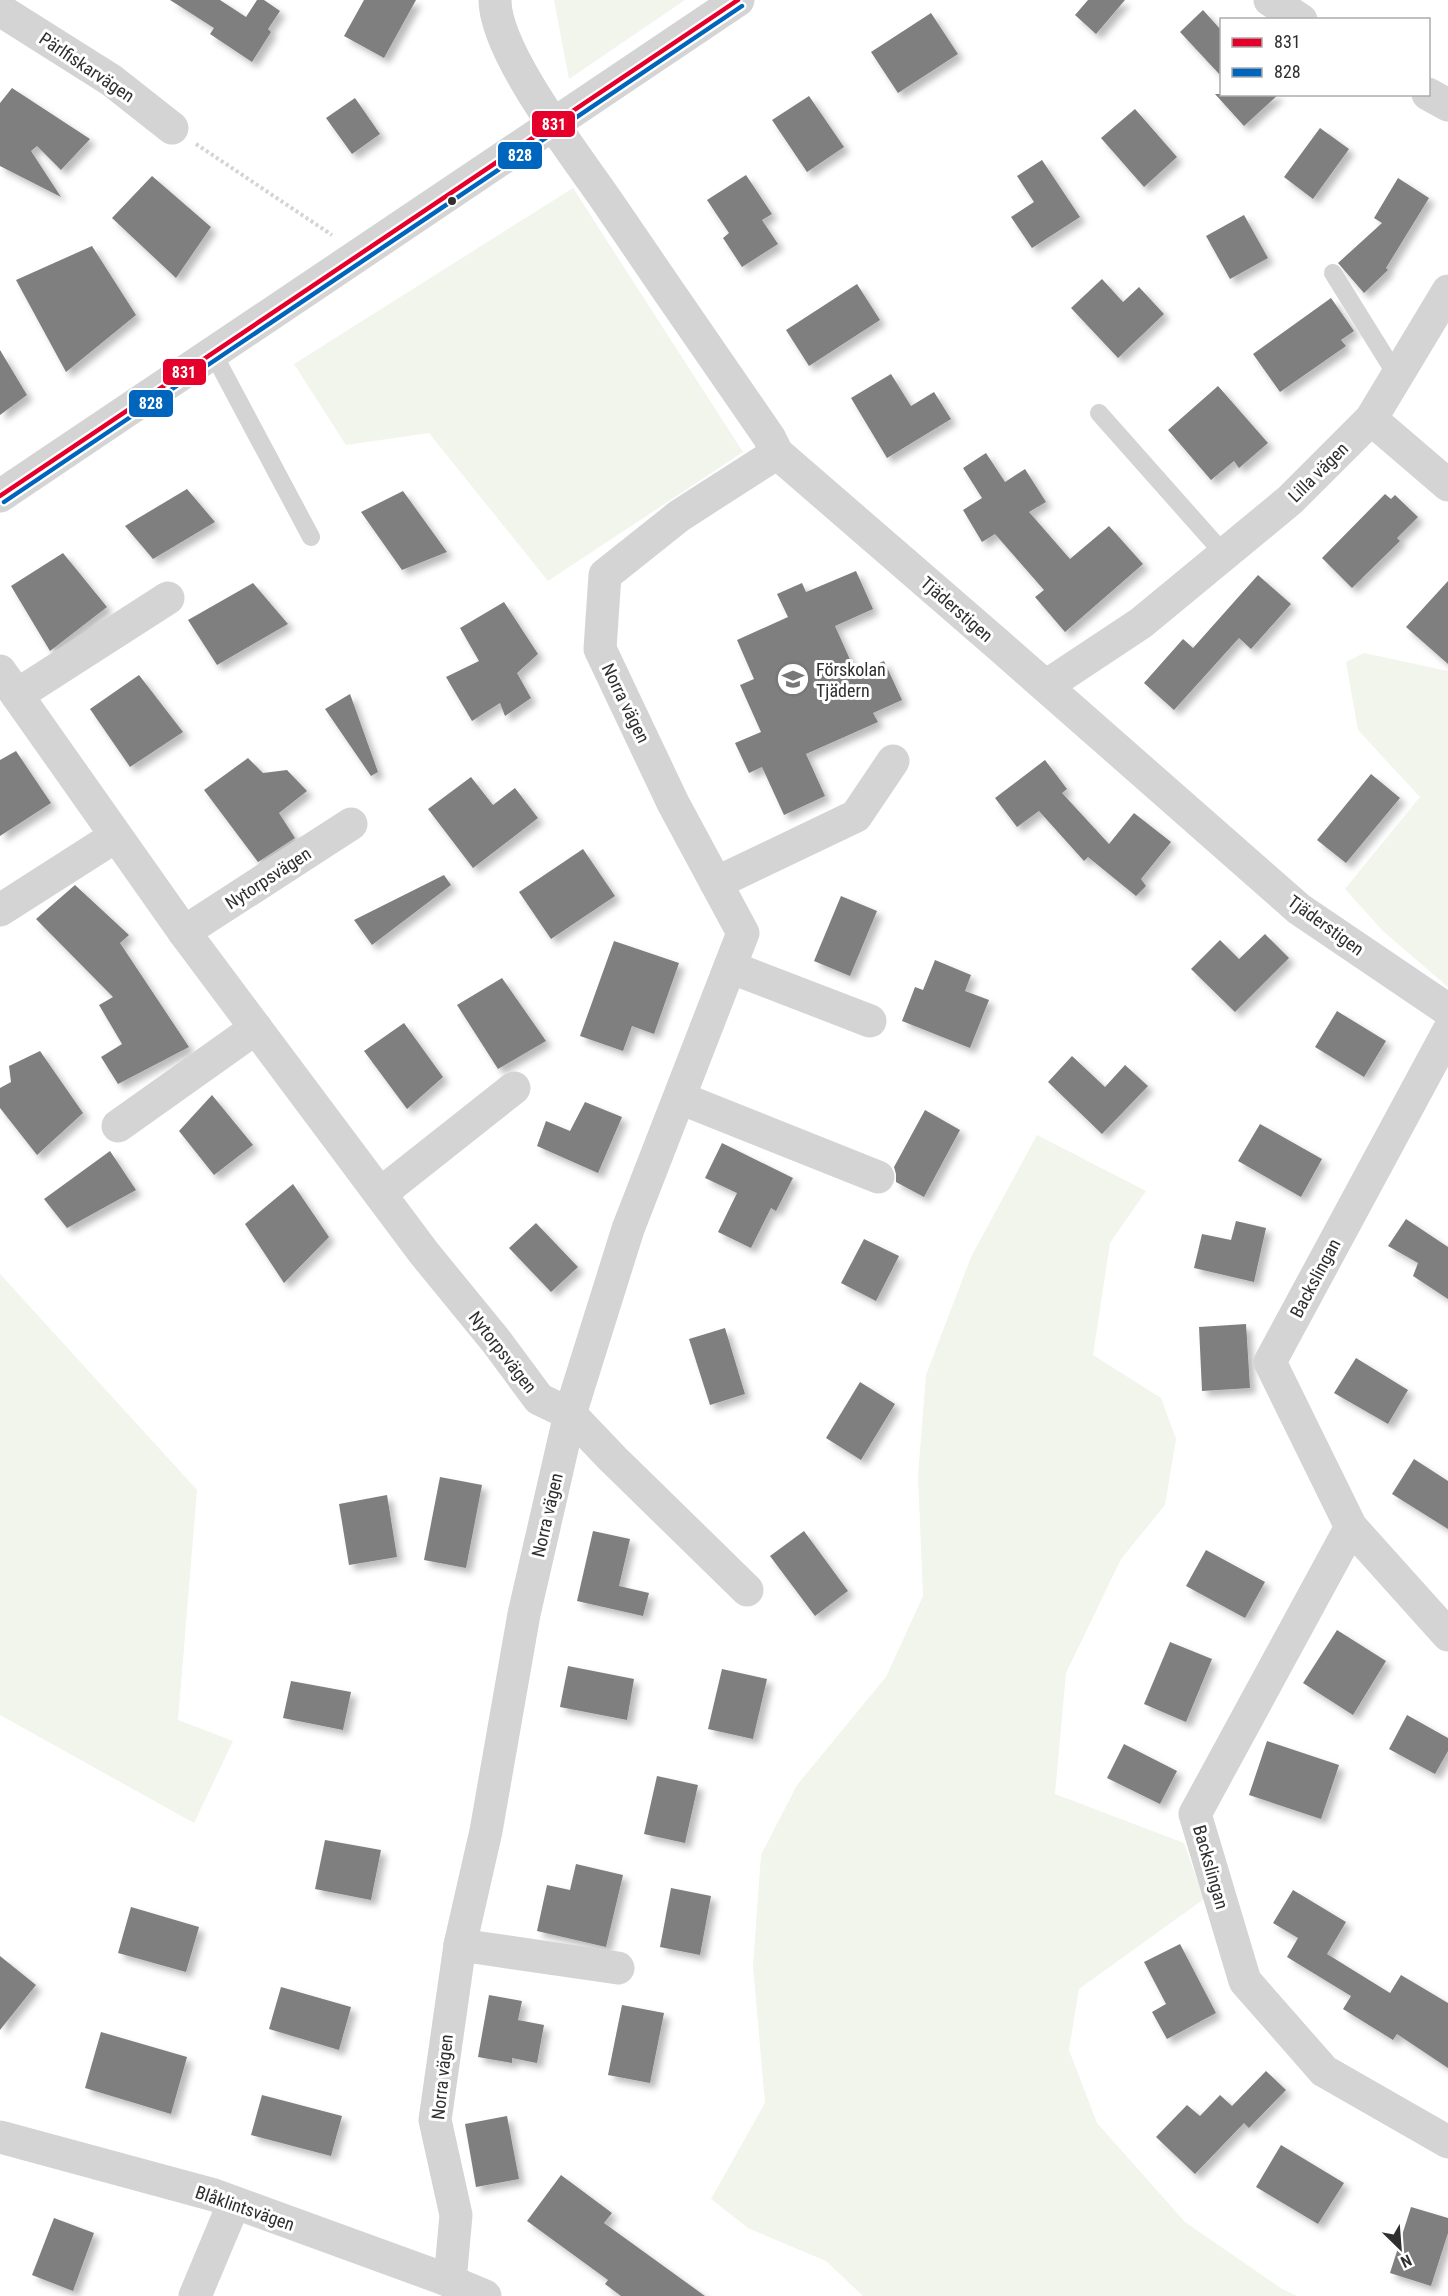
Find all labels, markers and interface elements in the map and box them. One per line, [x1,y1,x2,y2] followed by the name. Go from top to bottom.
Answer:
[1220,18,1430,96] legend
[36,28,138,106] street label: Pärlfiskarvägen
[1274,31,1301,52] text: 831
[1274,61,1301,82] text: 828
[531,110,576,138] line badge: 831
[542,115,566,134] text: 831
[497,141,543,170] line badge: 828
[508,146,532,165] text: 828
[446,195,458,207] unlabelled marker
[162,358,207,386] line badge: 831
[172,363,196,382] text: 831
[128,389,174,418] line badge: 828
[139,394,163,413] text: 828
[1284,438,1352,506] street label: Lilla vägen
[917,572,997,646] street label: Tjäderstigen
[816,659,886,701] place label: Förskolan Tjädern
[598,660,654,746] street label: Norra vägen
[775,661,811,697] school or university icon: Förskolan Tjädern
[221,843,315,913] street label: Nytorpsvägen
[1284,890,1368,960] street label: Tjäderstigen
[1285,1235,1345,1321] street label: Backslingan
[465,1307,541,1397] street label: Nytorpsvägen
[527,1471,567,1559] street label: Norra vägen
[1189,1823,1233,1911] street label: Backslingan
[427,2033,457,2121] street label: Norra vägen
[193,2181,297,2235] street label: Blåklintsvägen
[1370,2218,1430,2278] north arrow
[1398,2250,1415,2272] text: N

